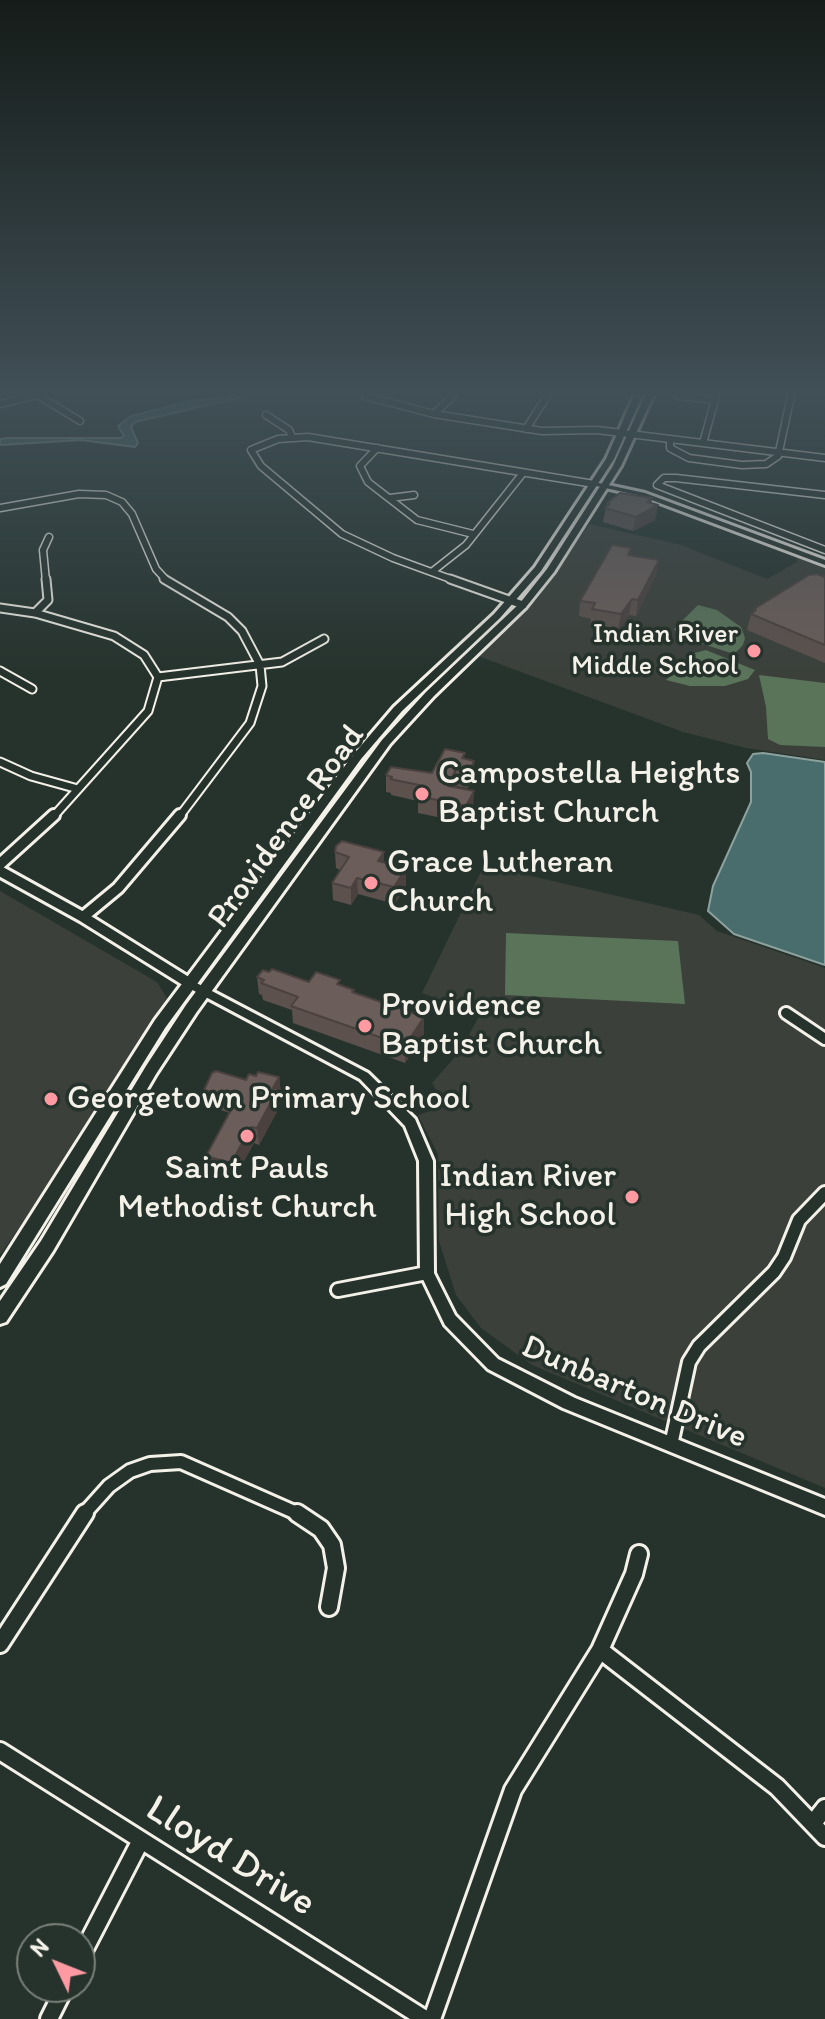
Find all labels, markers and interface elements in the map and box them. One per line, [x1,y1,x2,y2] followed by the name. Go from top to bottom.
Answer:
[571,618,738,684] place label: Indian River Middle School
[745,642,763,660] marker: Indian River Middle School
[200,717,374,937] street label: Providence Road
[438,754,740,834] place label: Campostella Heights Baptist Church
[413,785,431,803] marker: Campostella Heights Baptist Church
[387,843,613,922] place label: Grace Lutheran Church
[362,874,380,892] marker: Grace Lutheran Church
[381,986,602,1066] place label: Providence Baptist Church
[356,1017,374,1035] marker: Providence Baptist Church
[67,1079,470,1119] place label: Georgetown Primary School
[42,1090,60,1108] marker: Georgetown Primary School
[238,1127,256,1145] marker: Saint Pauls Methodist Church
[117,1149,377,1228] place label: Saint Pauls Methodist Church
[440,1157,616,1236] place label: Indian River High School
[623,1188,641,1206] marker: Indian River High School
[515,1327,753,1459] street label: Dunbarton Drive
[136,1786,324,1928] street label: Lloyd Drive
[16,1923,96,2003] north arrow
[25,1933,54,1962] text: N

